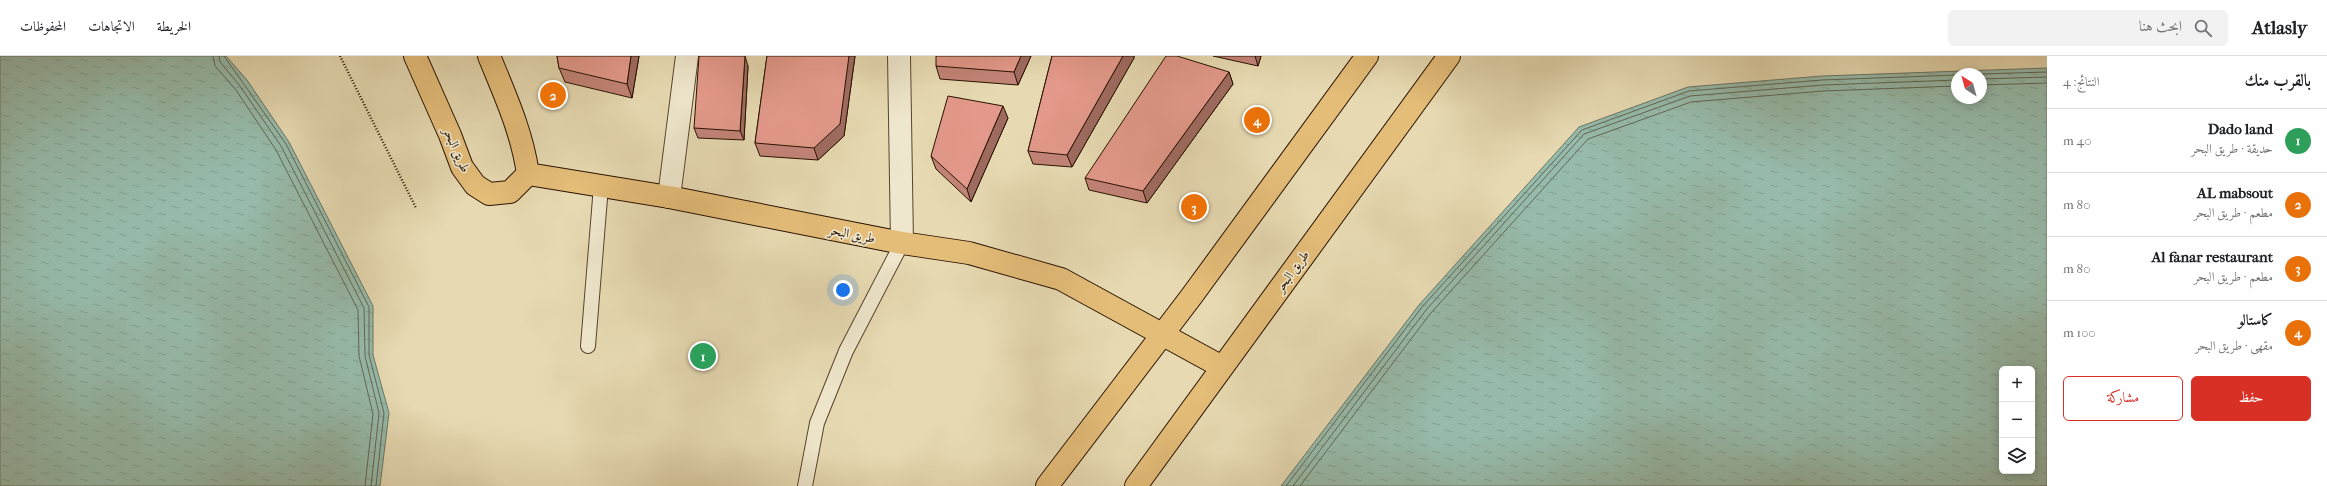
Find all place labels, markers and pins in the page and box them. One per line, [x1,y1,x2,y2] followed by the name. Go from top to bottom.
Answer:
[540,80,566,110] pin: 2
[1244,105,1270,135] pin: 4
[1181,192,1207,222] pin: 3
[690,341,716,371] pin: 1

